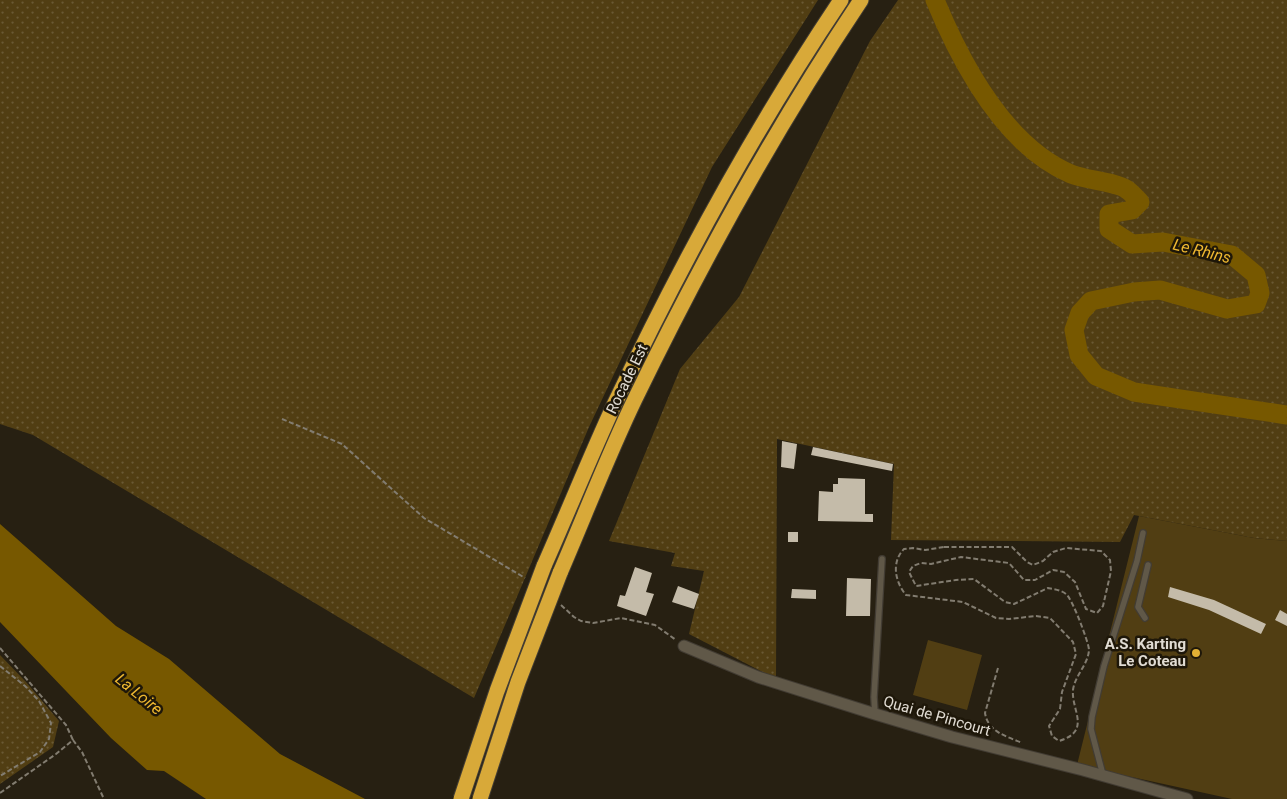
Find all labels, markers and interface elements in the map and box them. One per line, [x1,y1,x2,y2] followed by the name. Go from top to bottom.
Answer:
[1171,235,1233,267] water label: Le Rhins
[602,341,652,417] street label: Rocade Est
[1105,635,1186,670] place label: A.S. Karting Le Coteau
[1190,647,1202,659] marker: A.S. Karting Le Coteau
[112,669,166,719] water label: La Loire
[881,692,993,740] street label: Quai de Pincourt

